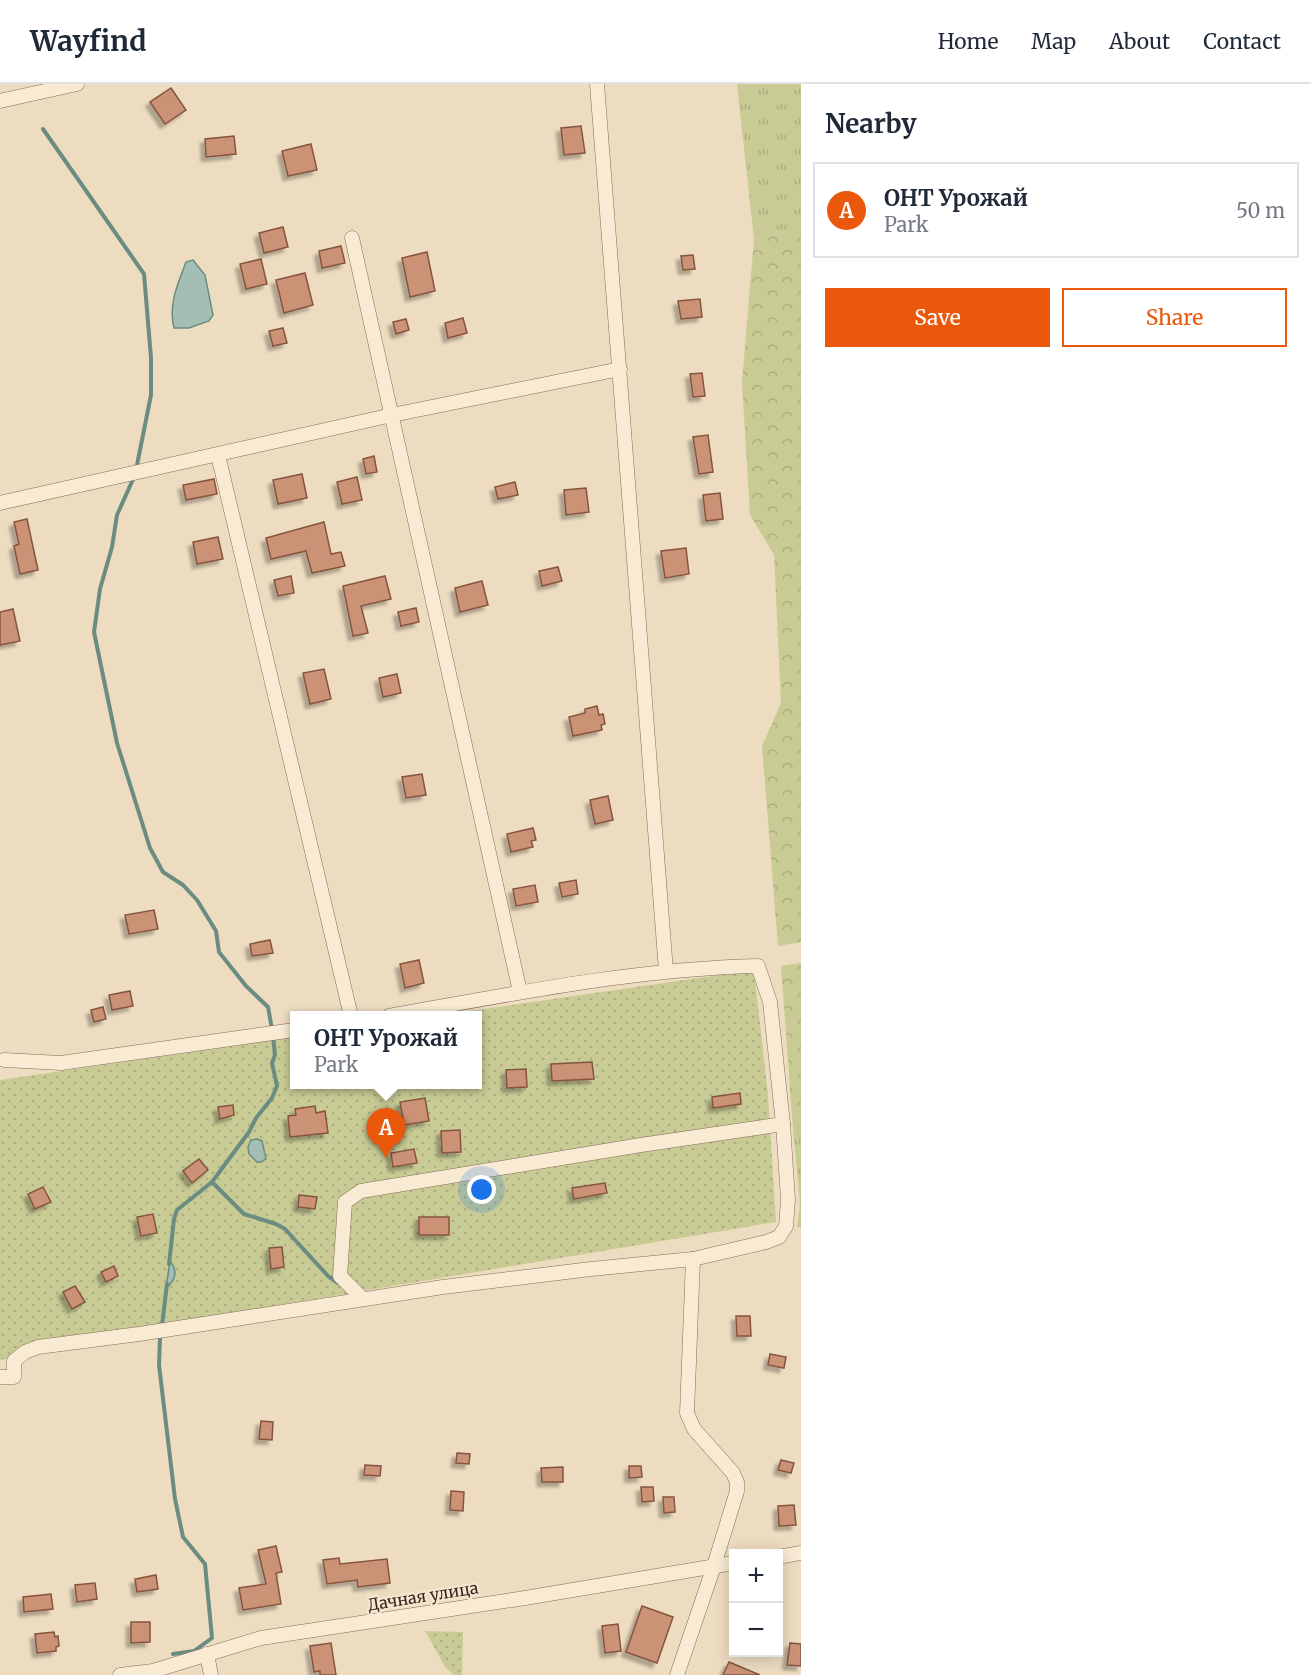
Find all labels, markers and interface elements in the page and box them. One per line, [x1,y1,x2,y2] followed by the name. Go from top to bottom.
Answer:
[30,23,146,59] text: Wayfind
[938,28,998,55] text: Home
[1031,28,1076,55] text: Map
[1109,28,1170,55] text: About
[1203,28,1281,55] text: Contact
[825,107,917,140] text: Nearby
[884,184,1028,212] text: ОНТ Урожай
[839,198,854,223] text: A
[1236,198,1285,223] text: 50 m
[884,212,928,237] text: Park
[825,288,1050,347] button: Save
[1062,288,1287,347] button: Share
[290,1011,482,1089] popup
[314,1024,458,1052] text: ОНТ Урожай
[314,1052,358,1077] text: Park
[366,1108,406,1158] pin: A
[467,1175,496,1204] your location
[729,1549,783,1657] map controls
[729,1549,783,1603] button: +
[366,1577,480,1615] street label: Дачная улица
[729,1603,783,1657] button: −

